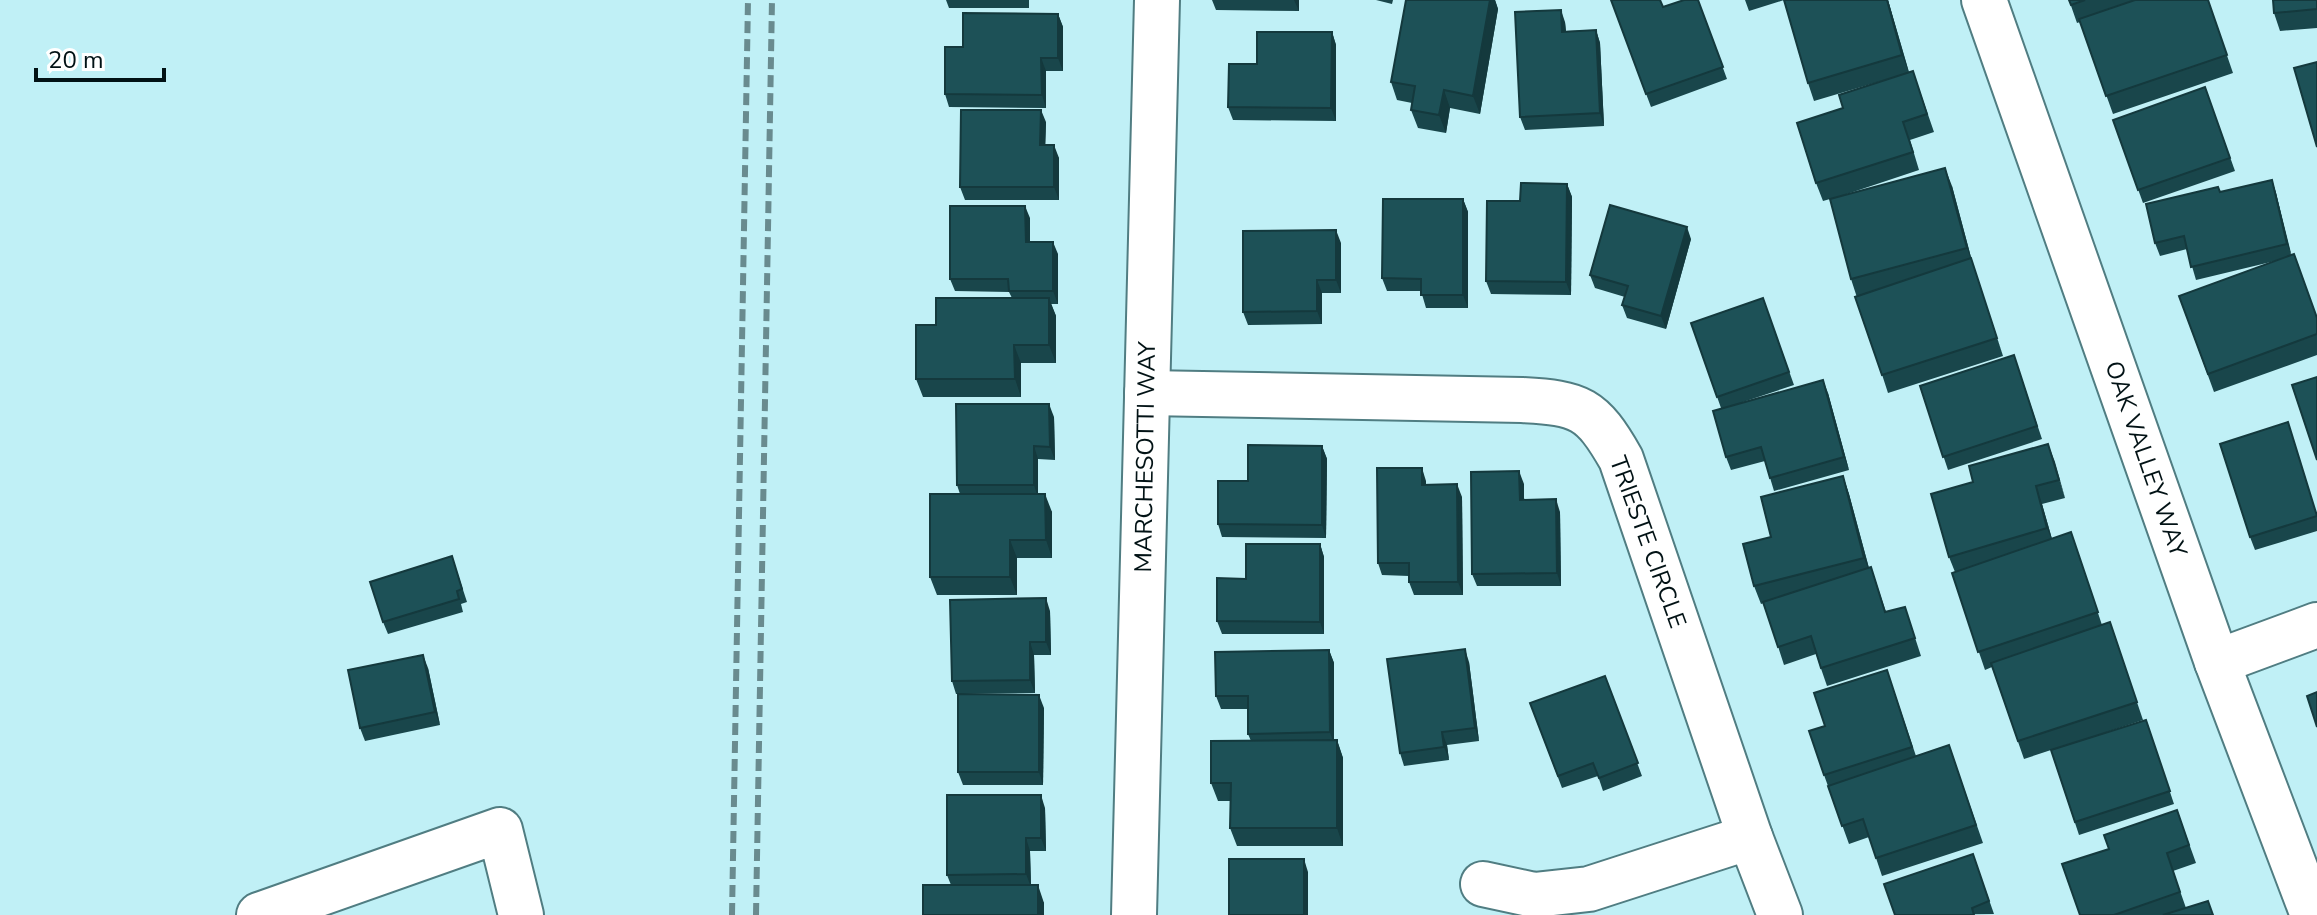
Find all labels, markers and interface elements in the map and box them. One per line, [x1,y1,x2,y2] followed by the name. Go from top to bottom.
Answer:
[36,32,164,82] scale bar
[48,44,104,76] text: 20 m
[1127,341,1163,573] street label: MARCHESOTTI WAY
[2097,357,2195,562] street label: OAK VALLEY WAY
[1602,452,1694,632] street label: TRIESTE CIRCLE

